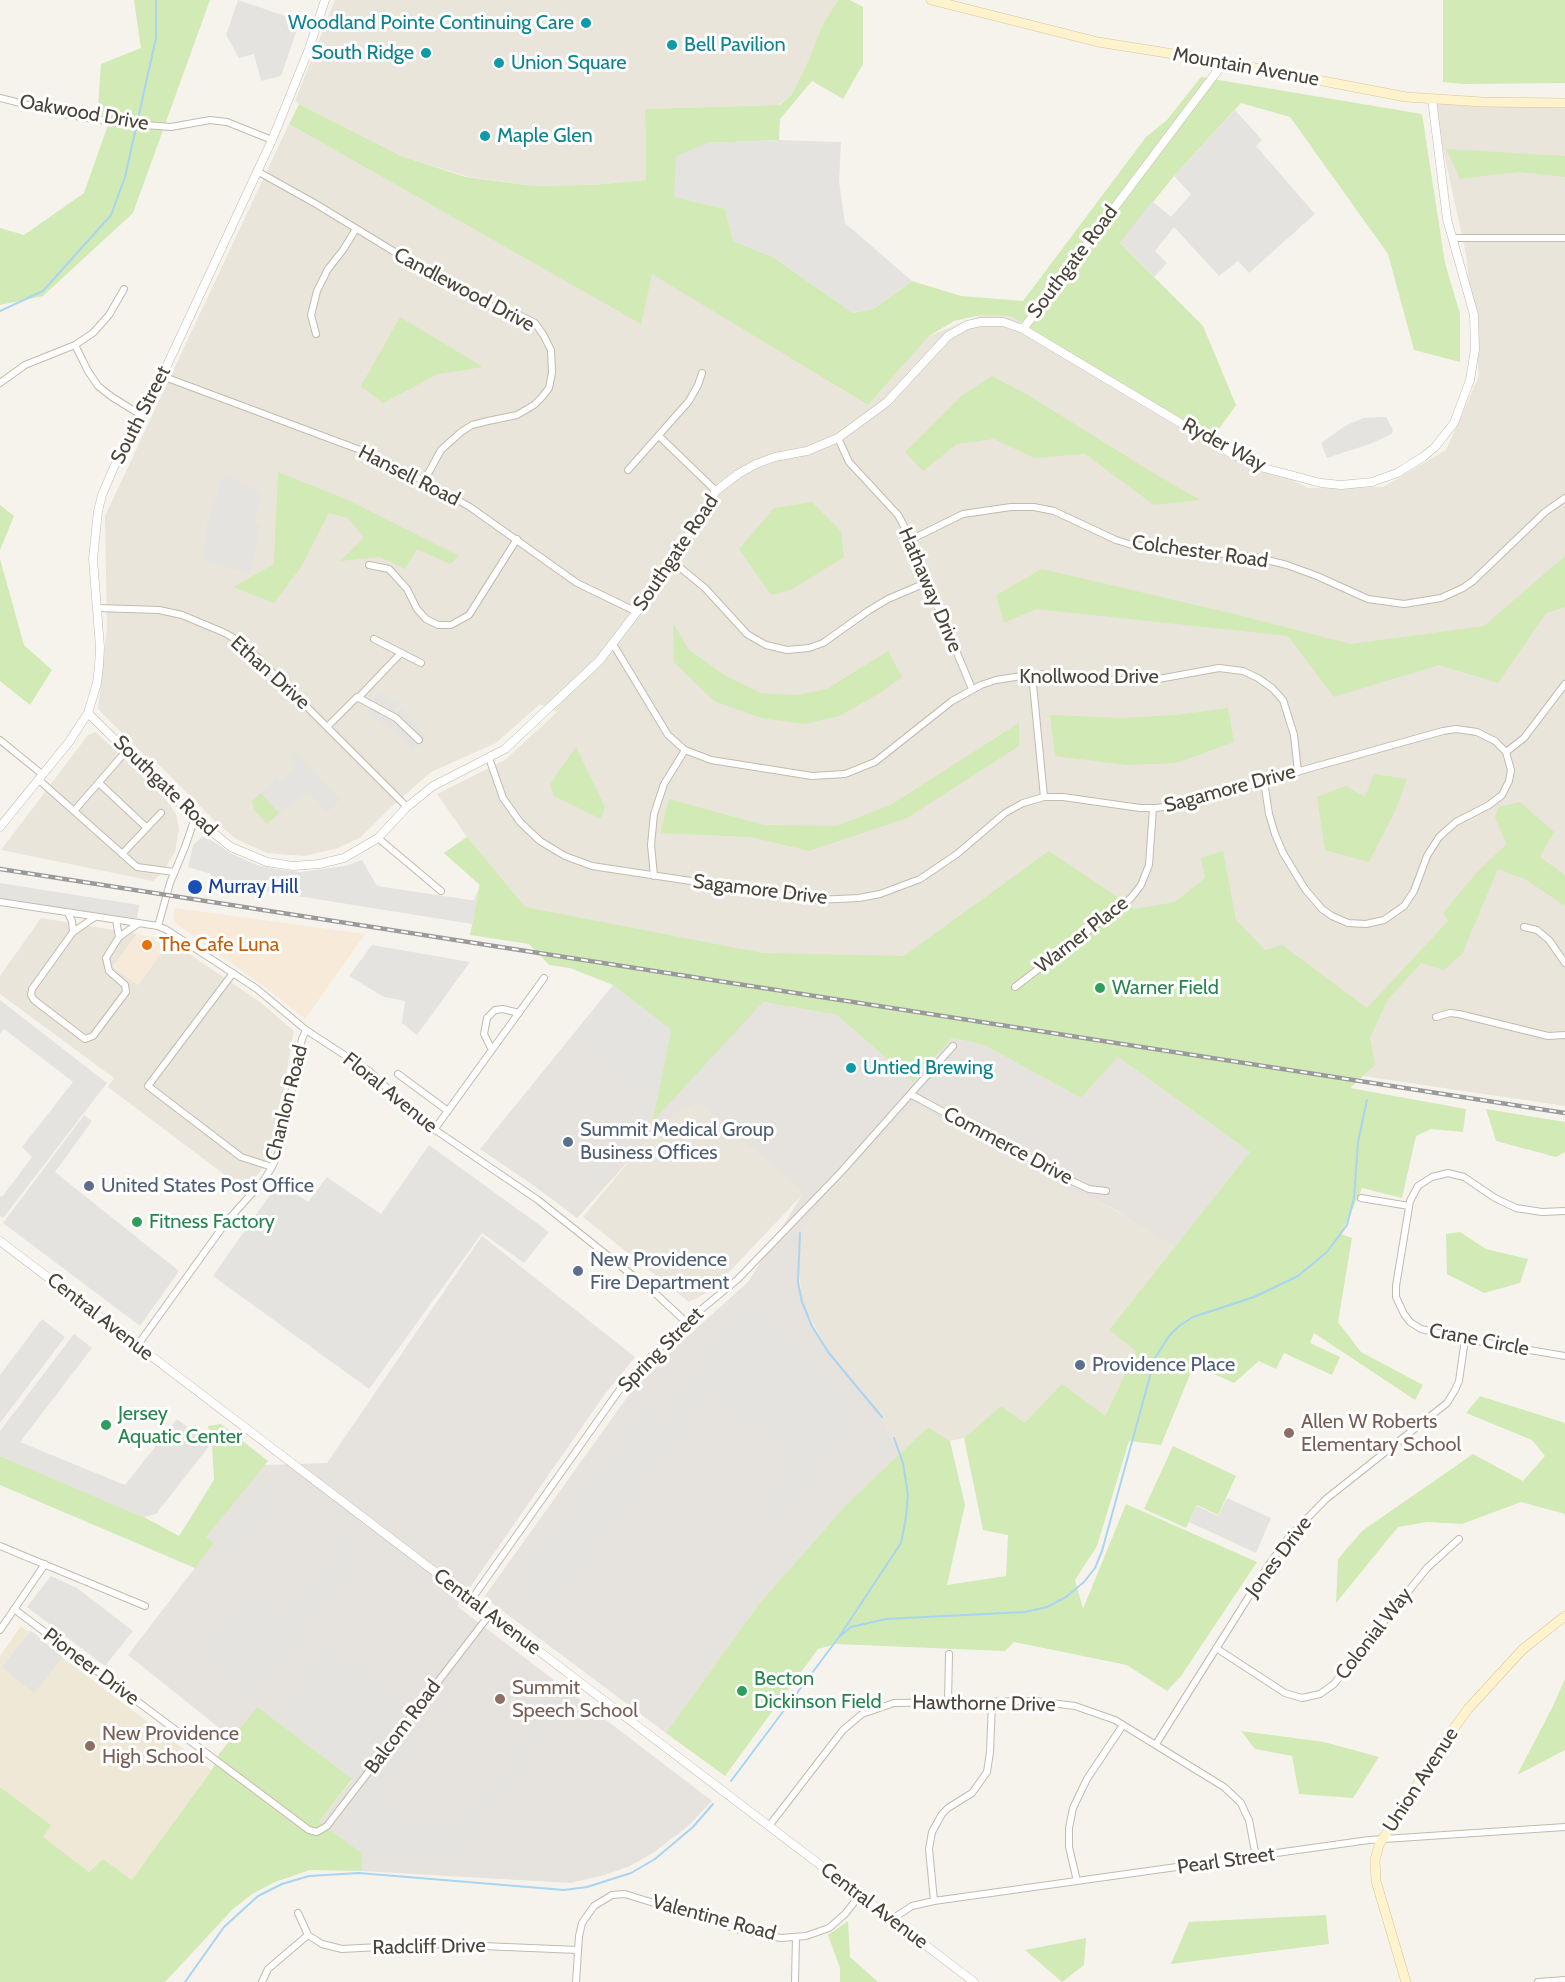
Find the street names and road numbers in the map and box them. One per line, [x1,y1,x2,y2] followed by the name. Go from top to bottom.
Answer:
[1171,42,1321,92] street label: Mountain Avenue
[18,90,150,136] street label: Oakwood Drive
[1023,201,1123,323] street label: Southgate Road
[390,243,538,337] street label: Candlewood Drive
[106,362,176,468] street label: South Street
[1178,413,1270,477] street label: Ryder Way
[354,440,464,512] street label: Hansell Road
[628,490,724,616] street label: Southgate Road
[893,524,967,656] street label: Hathaway Drive
[1130,531,1270,573] street label: Colchester Road
[225,631,315,715] street label: Ethan Drive
[1019,665,1159,689] street label: Knollwood Drive
[108,731,222,841] street label: Southgate Road
[1162,760,1298,818] street label: Sagamore Drive
[692,870,828,910] street label: Sagamore Drive
[1031,891,1133,979] street label: Warner Place
[261,1043,313,1163] street label: Chanlon Road
[338,1048,442,1138] street label: Floral Avenue
[939,1102,1077,1190] street label: Commerce Drive
[42,1268,158,1366] street label: Central Avenue
[614,1303,708,1397] street label: Spring Street
[1427,1319,1531,1361] street label: Crane Circle
[1241,1512,1317,1602] street label: Jones Drive
[428,1564,546,1660] street label: Central Avenue
[1331,1583,1417,1685] street label: Colonial Way
[38,1623,144,1711] street label: Pioneer Drive
[360,1675,446,1779] street label: Balcom Road
[912,1691,1056,1717] street label: Hawthorne Drive
[1378,1723,1464,1837] street label: Union Avenue
[1176,1842,1276,1880] street label: Pearl Street
[815,1858,933,1954] street label: Central Avenue
[649,1890,779,1946] street label: Valentine Road
[372,1934,486,1960] street label: Radcliff Drive

